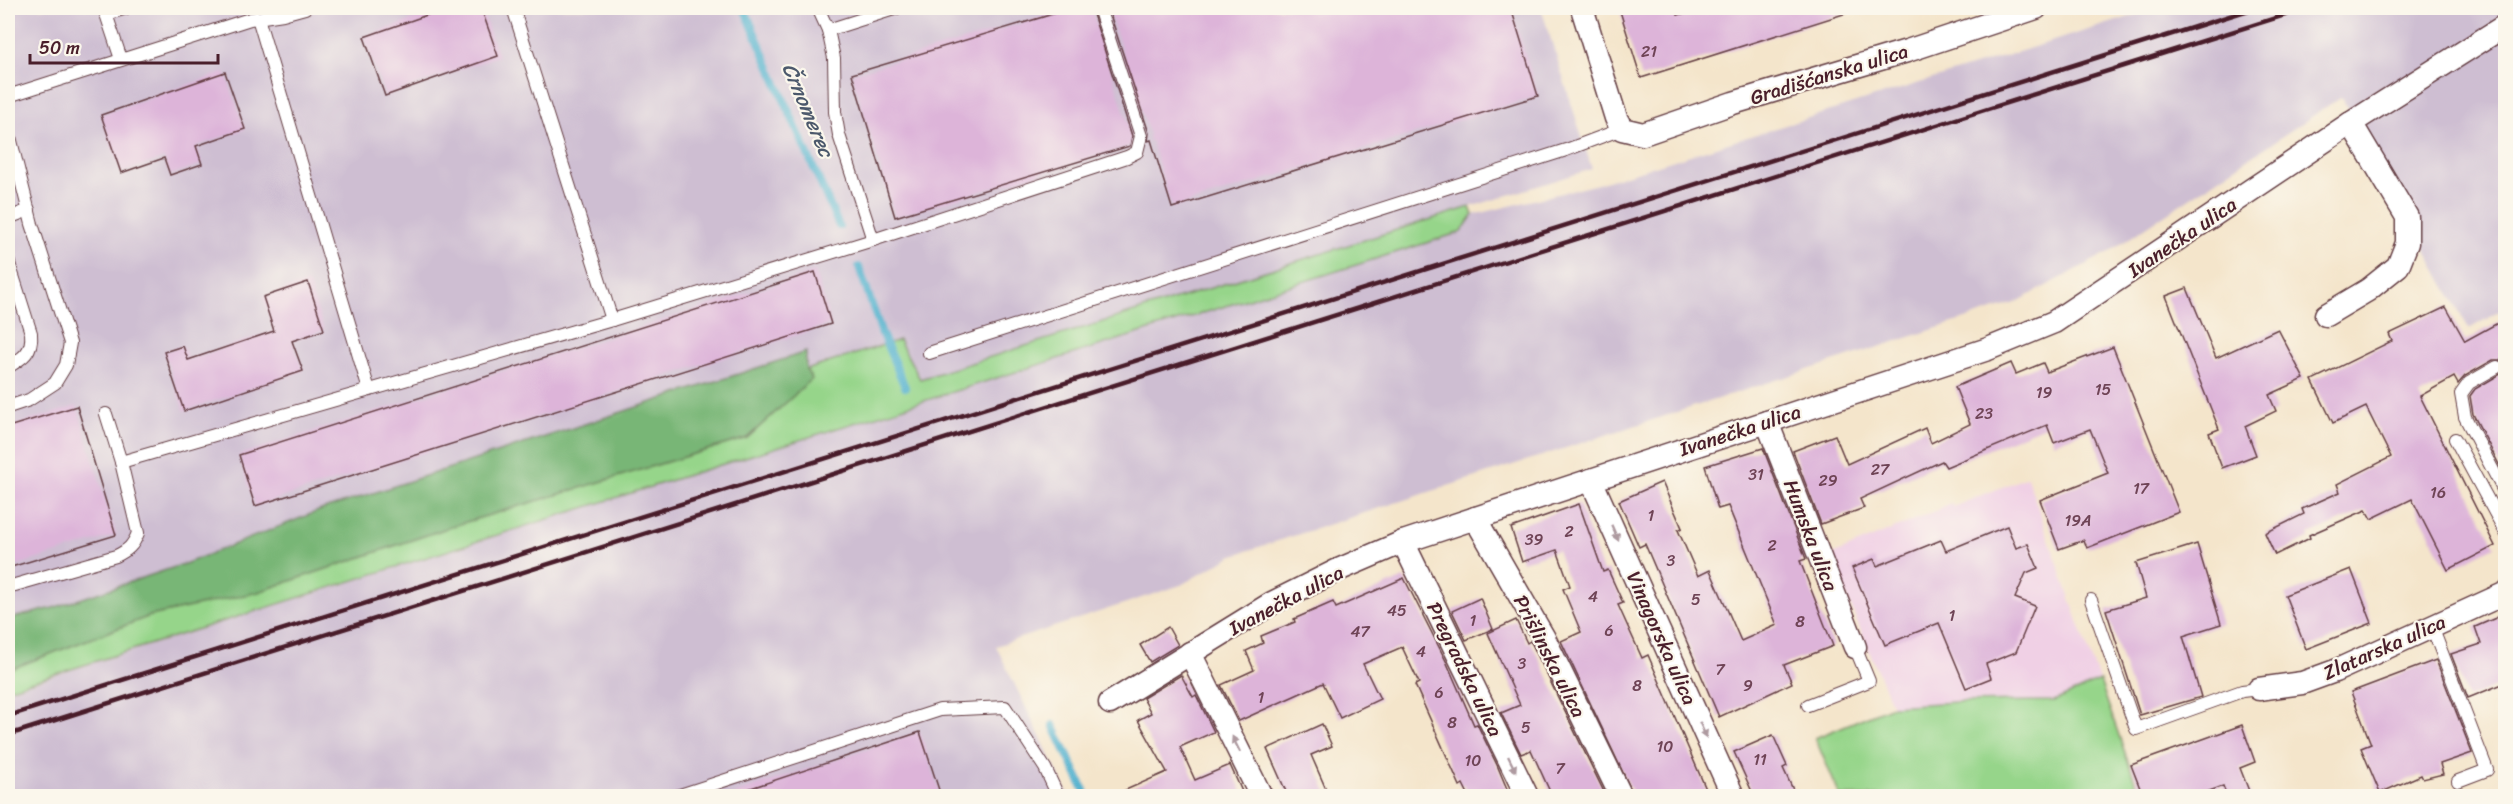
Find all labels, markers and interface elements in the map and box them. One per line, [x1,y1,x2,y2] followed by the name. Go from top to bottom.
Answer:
[30,27,218,65] scale bar
[39,32,80,64] text: 50 m
[1746,34,1913,115] street label: Gradišćanska ulica
[1641,37,1657,66] house number: 21
[771,57,846,165] water label: Črnomerec
[2119,188,2244,288] street label: Ivanečka ulica
[2095,375,2112,404] house number: 15
[2036,378,2053,407] house number: 19
[1674,394,1806,467] street label: Ivanečka ulica
[1975,399,1993,428] house number: 23
[1871,455,1890,484] house number: 27
[1748,460,1764,489] house number: 31
[1818,466,1838,495] house number: 29
[1773,474,1848,597] street label: Humska ulica
[2133,474,2150,503] house number: 17
[2430,478,2446,507] house number: 16
[1648,501,1655,530] house number: 1
[2064,506,2092,535] house number: 19A
[1564,517,1574,546] house number: 2
[1525,525,1543,554] house number: 39
[1610,525,1619,542] one-way arrow
[1767,531,1777,560] house number: 2
[1667,546,1676,575] house number: 3
[1221,555,1350,646] street label: Ivanečka ulica
[1616,566,1707,711] street label: Vinagorska ulica
[1588,582,1598,611] house number: 4
[1691,585,1701,614] house number: 5
[1504,589,1596,724] street label: Prišlinska ulica
[1387,596,1407,625] house number: 45
[1417,596,1512,743] street label: Pregradska ulica
[1949,601,1956,630] house number: 1
[2317,605,2451,690] street label: Zlatarska ulica
[1470,606,1477,635] house number: 1
[1795,607,1805,636] house number: 8
[1604,616,1614,645] house number: 6
[1350,617,1370,646] house number: 47
[1416,637,1426,666] house number: 4
[1518,649,1527,678] house number: 3
[1715,655,1725,684] house number: 7
[1632,671,1642,700] house number: 8
[1743,671,1753,700] house number: 9
[1434,678,1444,707] house number: 6
[1258,683,1265,712] house number: 1
[1447,708,1457,737] house number: 8
[1521,713,1531,742] house number: 5
[1698,722,1708,740] one-way arrow
[1657,732,1673,761] house number: 10
[1231,735,1241,753] one-way arrow
[1753,745,1767,774] house number: 11
[1465,746,1481,775] house number: 10
[1555,754,1565,783] house number: 7
[1507,756,1516,773] one-way arrow

